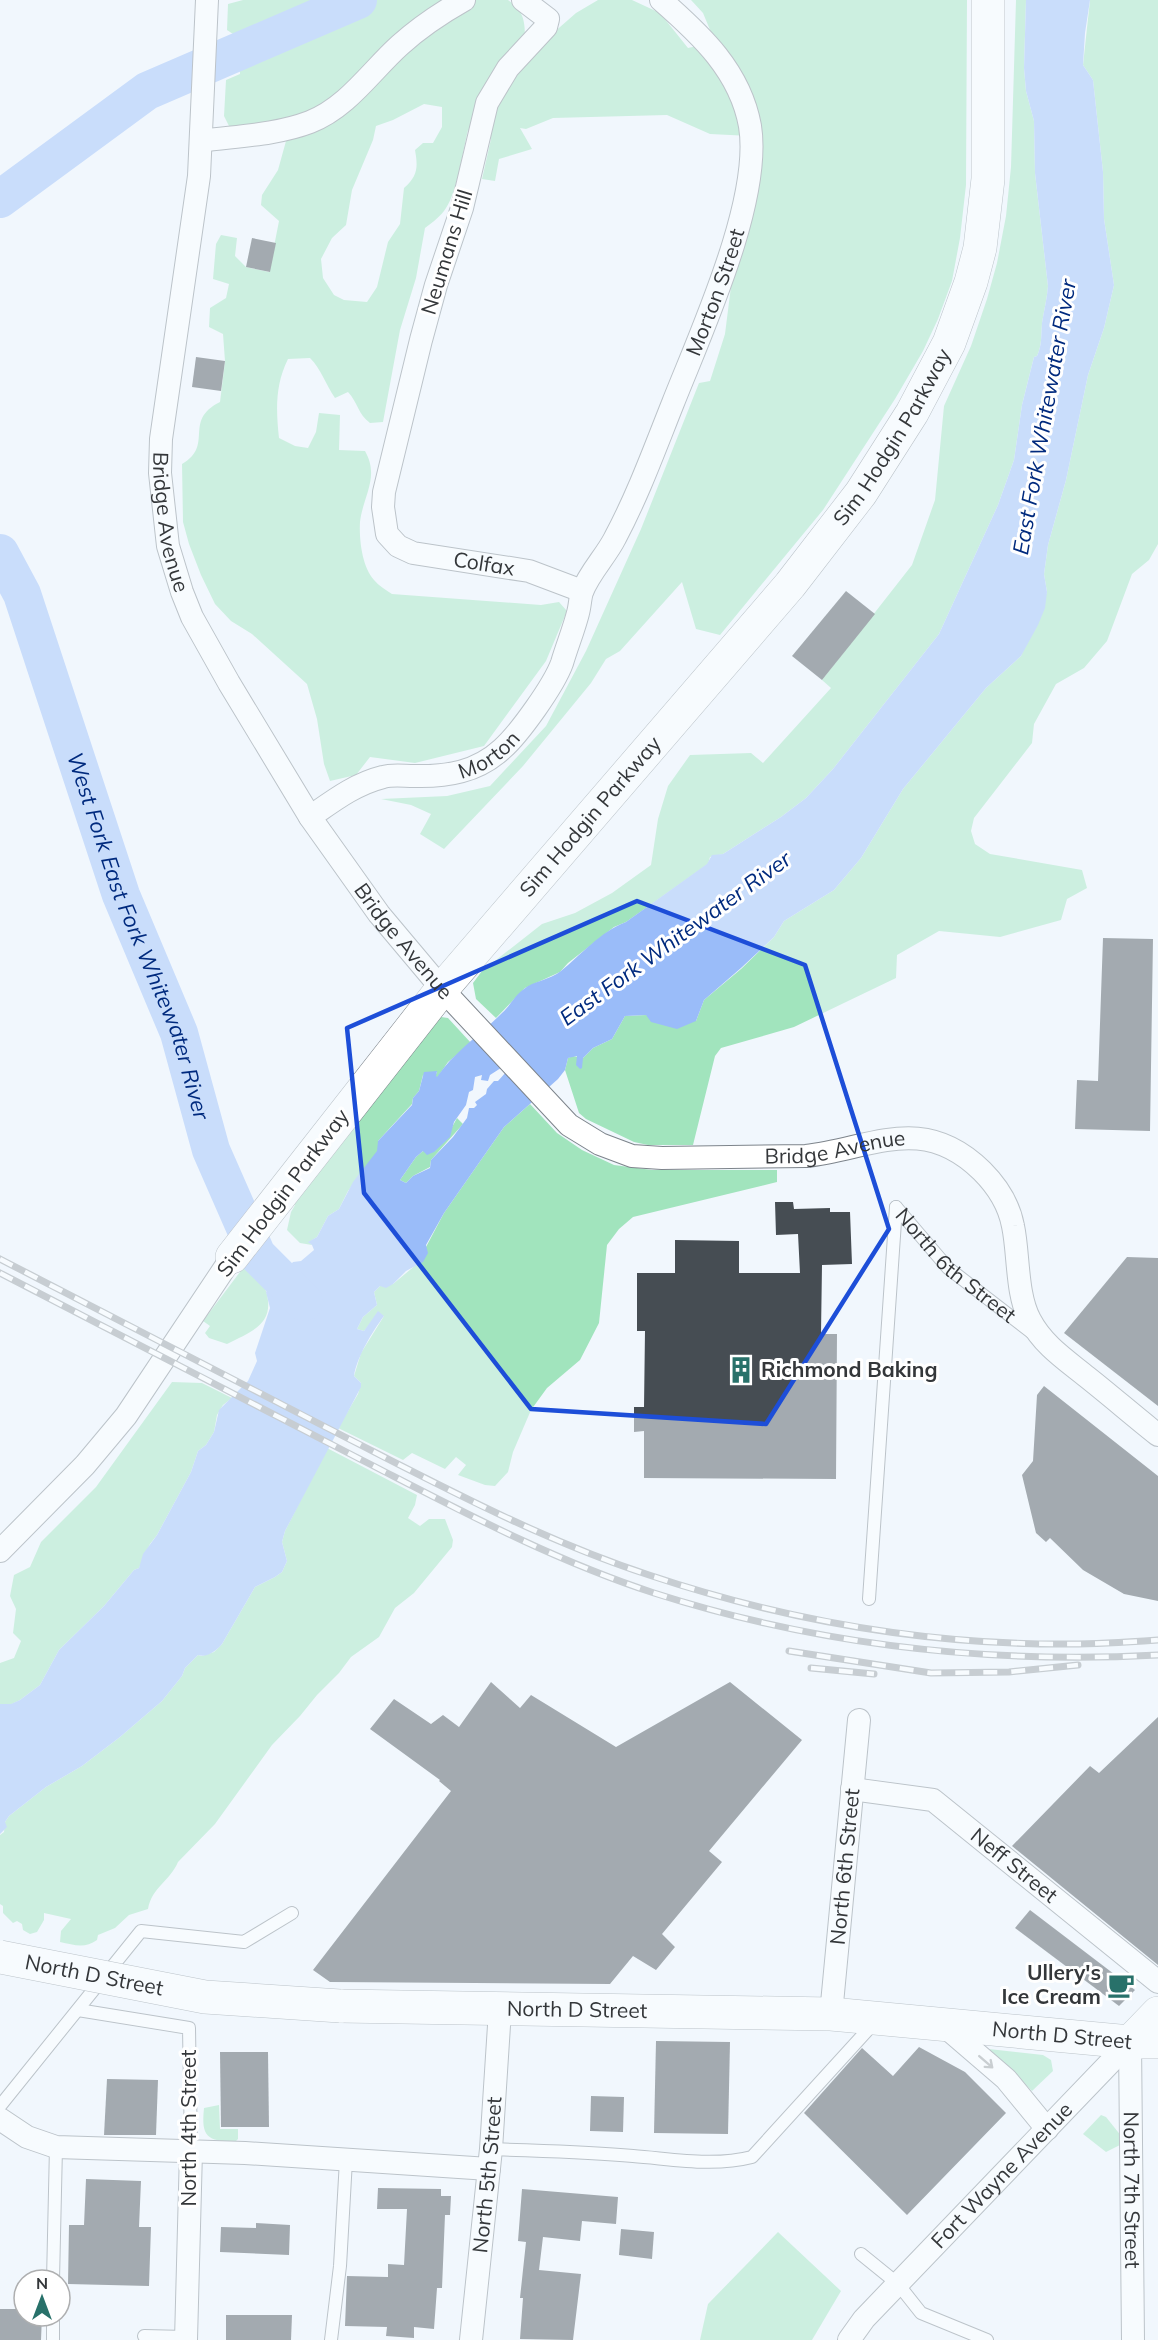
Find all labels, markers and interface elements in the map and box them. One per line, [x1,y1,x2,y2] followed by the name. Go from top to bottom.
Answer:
[415,186,477,317] street label: Neumans Hill
[680,225,749,359] street label: Morton Street
[1006,276,1082,557] water label: East Fork Whitewater River
[827,344,956,530] street label: Sim Hodgin Parkway
[148,452,195,595] street label: Bridge Avenue
[452,545,517,581] street label: Colfax
[455,725,525,784] street label: Morton
[513,730,666,902] street label: Sim Hodgin Parkway
[61,749,216,1124] water label: West Fork East Fork Whitewater River
[554,844,797,1031] water label: East Fork Whitewater River
[349,878,459,1004] street label: Bridge Avenue
[211,1103,354,1282] street label: Sim Hodgin Parkway
[764,1124,906,1169] street label: Bridge Avenue
[890,1202,1022,1328] street label: North 6th Street
[726,1355,756,1385] building icon: Richmond Baking
[761,1356,938,1382] place label: Richmond Baking
[824,1787,864,1946] street label: North 6th Street
[966,1822,1064,1908] street label: Neff Street
[23,1948,166,2001] street label: North D Street
[1002,1959,1101,2009] place label: Ullery's Ice Cream
[1106,1970,1136,2000] cafe icon: Ullery's Ice Cream
[507,1995,647,2023] street label: North D Street
[991,2015,1133,2054] street label: North D Street
[175,2050,201,2206] street label: North 4th Street
[978,2055,993,2069] one-way arrow
[466,2096,506,2254] street label: North 5th Street
[925,2096,1077,2253] street label: Fort Wayne Avenue
[1119,2111,1146,2269] street label: North 7th Street
[12,2268,72,2328] north arrow
[36,2273,48,2293] text: N

